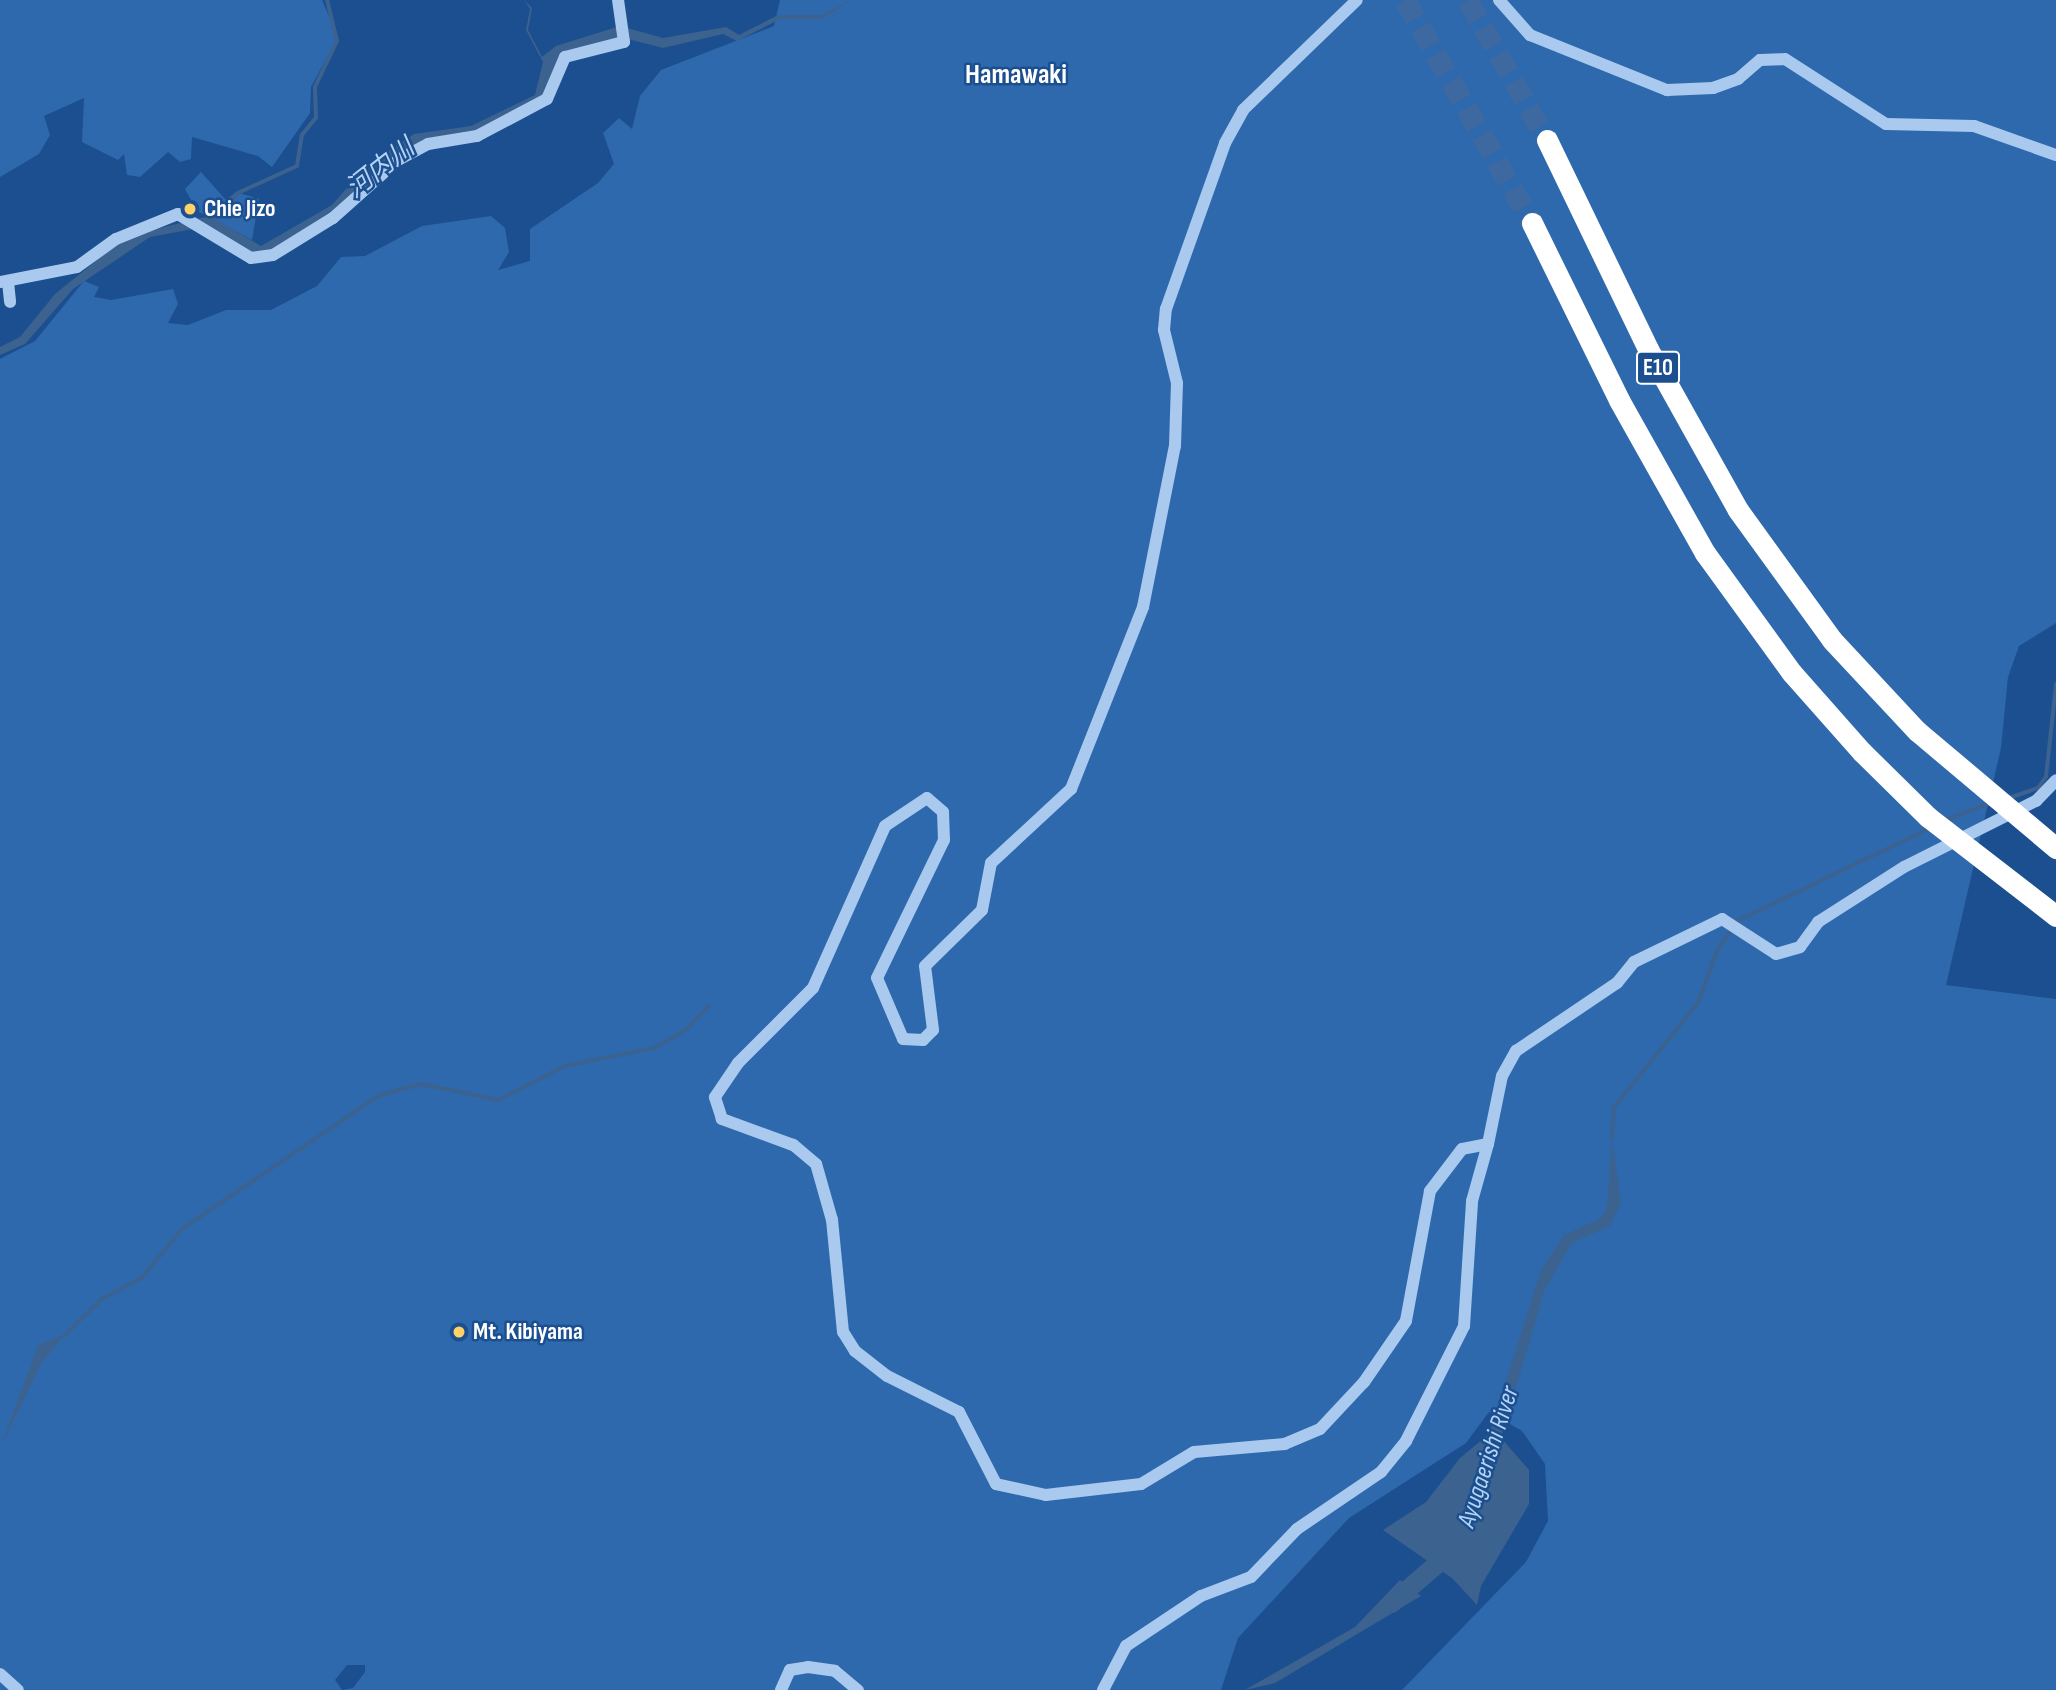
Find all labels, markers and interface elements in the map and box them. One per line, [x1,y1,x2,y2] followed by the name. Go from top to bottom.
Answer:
[965,58,1067,92] district label: Hamawaki
[341,133,421,205] water label: 河内川
[204,195,275,223] place label: Chie Jizo
[182,201,198,217] marker: Chie Jizo
[1635,348,1681,388] road number: E10
[473,1318,583,1346] place label: Mt. Kibiyama
[451,1324,467,1340] marker: Mt. Kibiyama
[1452,1382,1526,1532] water label: Ayugaerishi River

